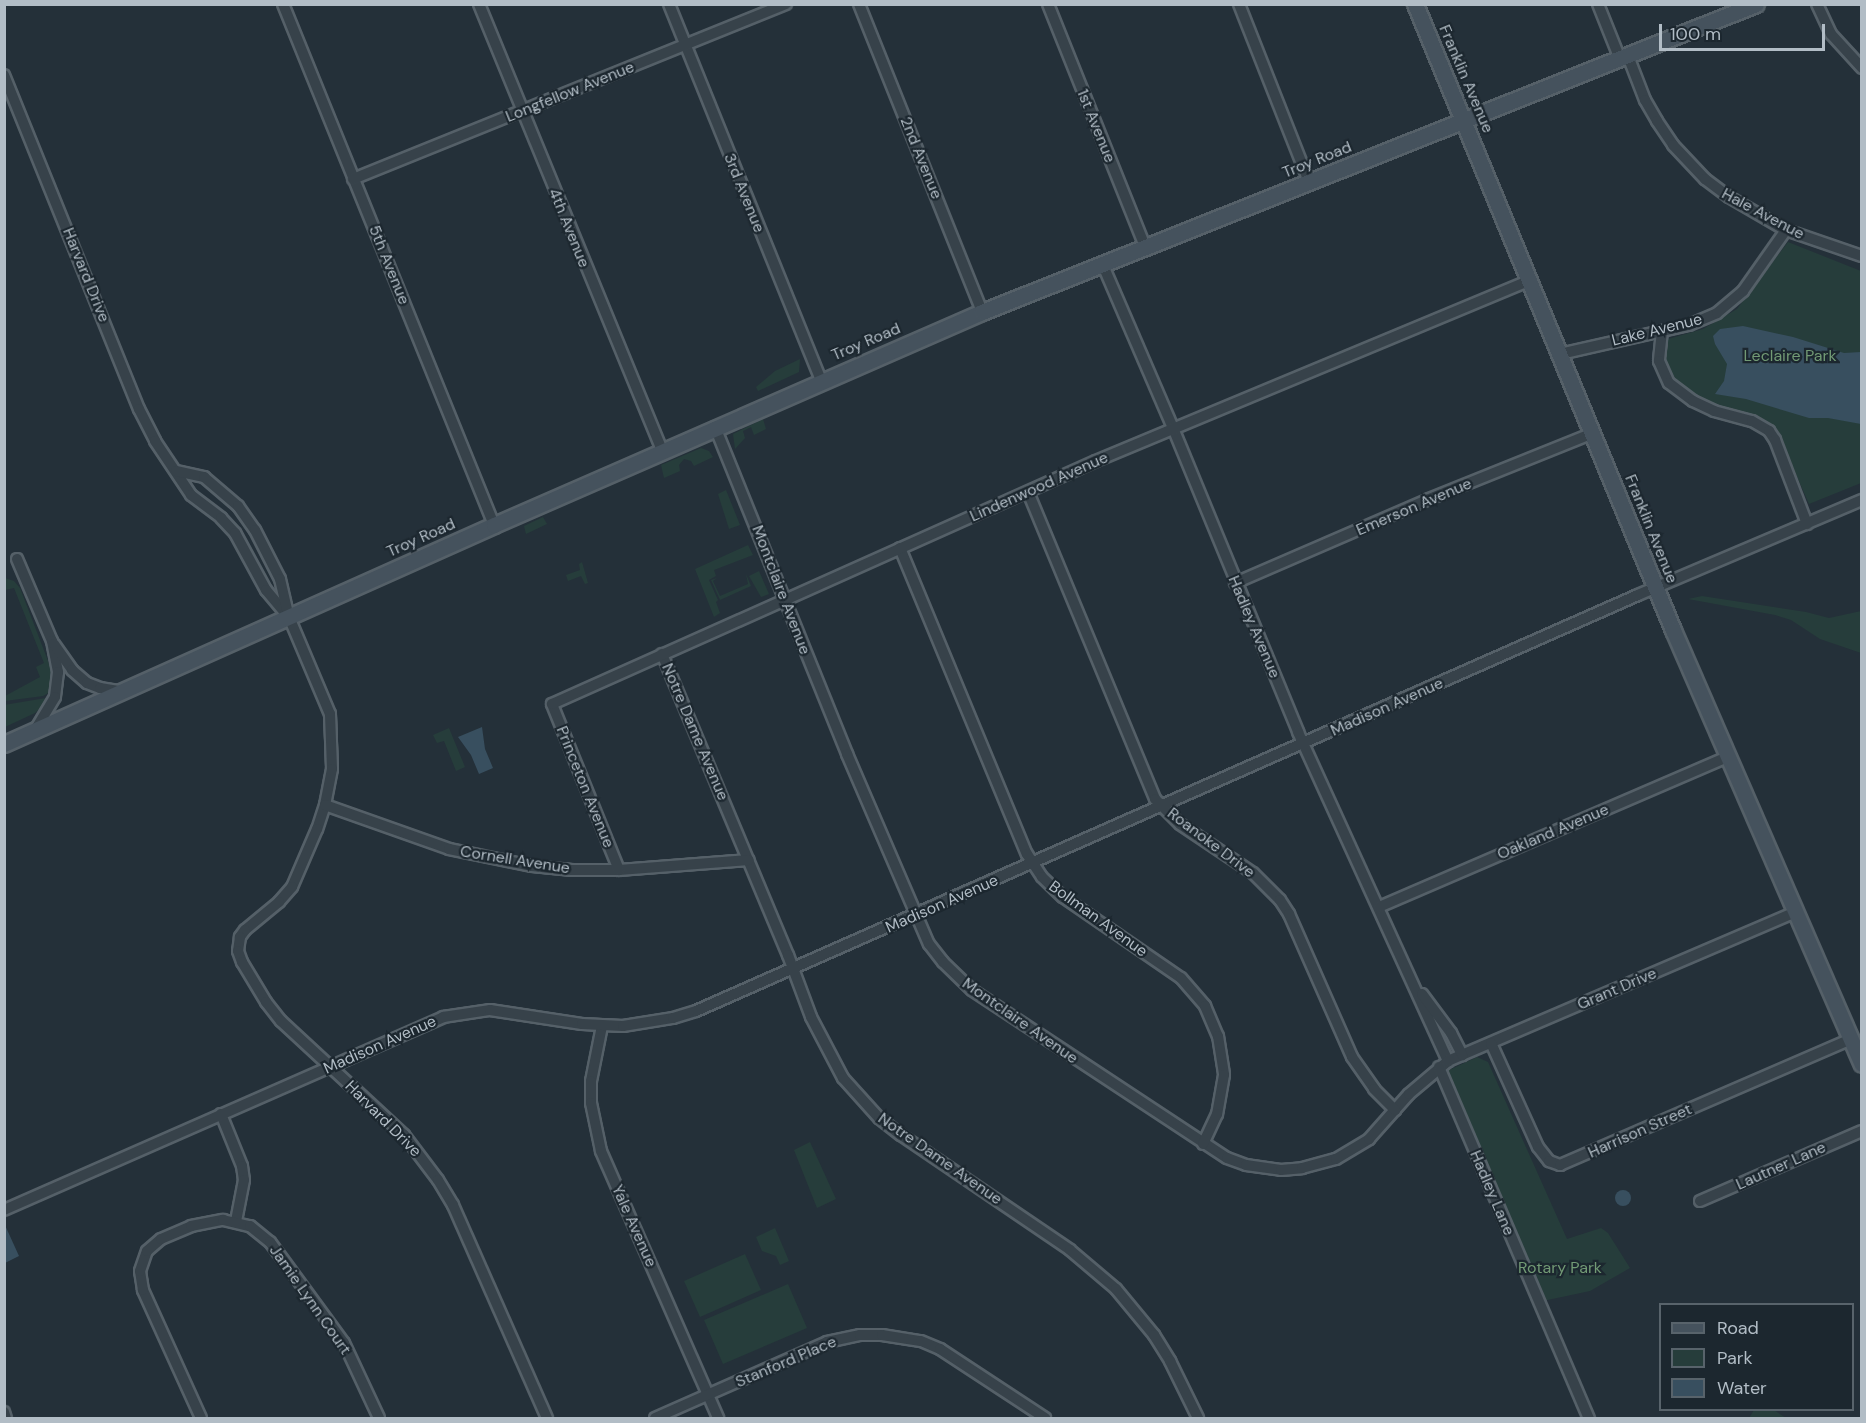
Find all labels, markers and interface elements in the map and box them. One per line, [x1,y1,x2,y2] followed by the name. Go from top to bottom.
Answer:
[1662,12,1828,50] scale bar
[1435,22,1497,136] street label: Franklin Avenue
[1670,22,1721,46] text: 100 m
[503,57,637,127] street label: Longfellow Avenue
[1073,86,1119,166] street label: 1st Avenue
[896,114,946,202] street label: 2nd Avenue
[1280,137,1354,183] street label: Troy Road
[719,151,769,235] street label: 3rd Avenue
[1718,184,1808,244] street label: Hale Avenue
[544,186,594,270] street label: 4th Avenue
[364,223,414,307] street label: 5th Avenue
[58,225,114,325] street label: Harvard Drive
[1610,310,1704,350] street label: Lake Avenue
[829,319,903,365] street label: Troy Road
[1743,346,1837,366] park label: Leclaire Park
[967,448,1111,526] street label: Lindenwood Avenue
[1620,472,1682,586] street label: Franklin Avenue
[1353,474,1475,540] street label: Emerson Avenue
[384,514,458,562] street label: Troy Road
[748,523,814,657] street label: Montclaire Avenue
[1224,573,1284,681] street label: Hadley Avenue
[657,661,733,803] street label: Notre Dame Avenue
[1328,674,1446,740] street label: Madison Avenue
[552,723,618,851] street label: Princeton Avenue
[1494,800,1612,864] street label: Oakland Avenue
[1163,804,1259,882] street label: Roanoke Drive
[459,842,571,878] street label: Cornell Avenue
[883,871,1001,937] street label: Madison Avenue
[1045,877,1151,961] street label: Bollman Avenue
[1574,964,1660,1014] street label: Grant Drive
[958,974,1082,1068] street label: Montclaire Avenue
[321,1012,439,1078] street label: Madison Avenue
[341,1077,425,1161] street label: Harvard Drive
[1585,1100,1695,1162] street label: Harrison Street
[874,1109,1006,1209] street label: Notre Dame Avenue
[1733,1138,1829,1194] street label: Lautner Lane
[1465,1148,1519,1238] street label: Hadley Lane
[607,1182,661,1270] street label: Yale Avenue
[265,1241,355,1359] street label: Jamie Lynn Court
[1518,1258,1602,1278] park label: Rotary Park
[1659,1303,1854,1411] legend
[1717,1316,1759,1340] text: Road
[733,1332,839,1392] street label: Stanford Place
[1717,1346,1753,1370] text: Park
[1717,1376,1767,1400] text: Water

